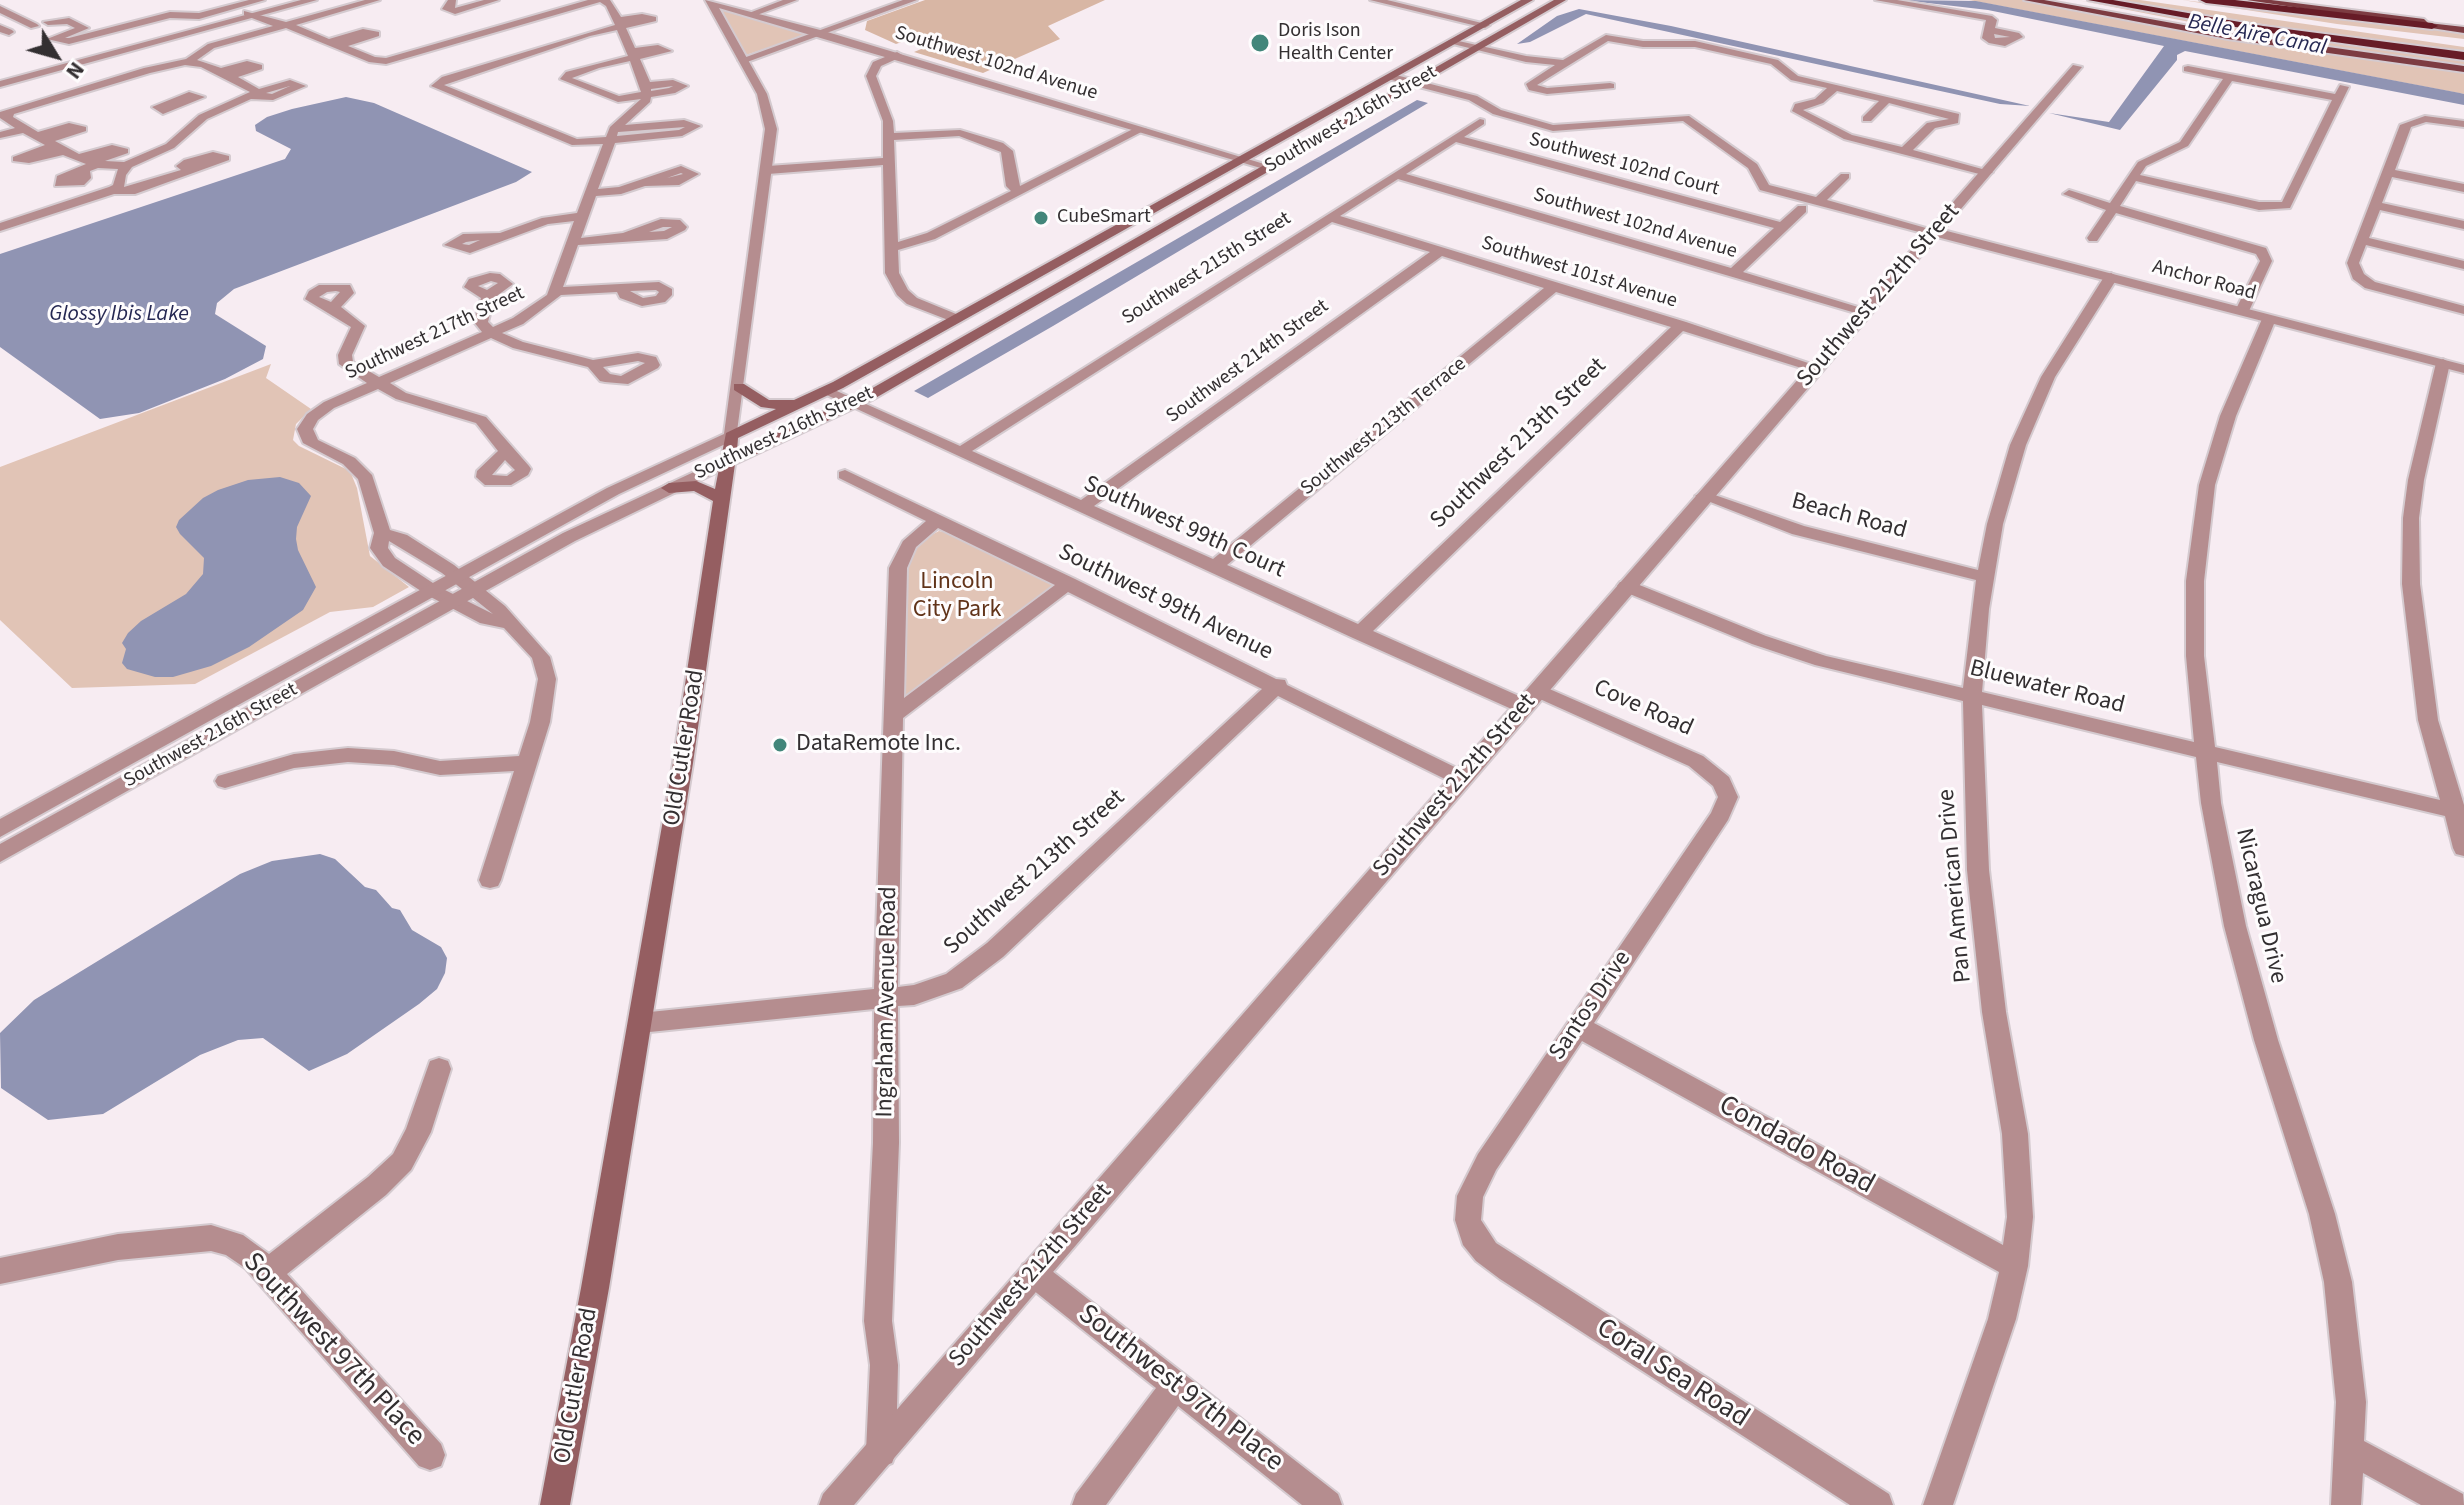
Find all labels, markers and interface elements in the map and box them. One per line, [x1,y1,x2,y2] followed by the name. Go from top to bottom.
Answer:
[2186,10,2328,62] water label: Belle Aire Canal
[16,16,96,96] north arrow
[1278,20,1393,67] place label: Doris Ison Health Center
[892,22,1100,106] street label: Southwest 102nd Avenue
[1249,32,1271,54] marker: Doris Ison Health Center
[58,55,92,86] text: N
[1261,61,1441,179] street label: Southwest 216th Street
[1526,128,1722,202] street label: Southwest 102nd Court
[1531,183,1739,265] street label: Southwest 102nd Avenue
[1792,198,1966,394] street label: Southwest 212th Street
[1057,206,1151,230] place label: CubeSmart
[1118,207,1296,331] street label: Southwest 215th Street
[1032,209,1050,227] marker: CubeSmart
[1478,232,1680,314] street label: Southwest 101st Avenue
[2149,256,2259,306] street label: Anchor Road
[342,282,528,386] street label: Southwest 217th Street
[1162,295,1334,429] street label: Southwest 214th Street
[49,302,189,328] water label: Glossy Ibis Lake
[1296,353,1472,501] street label: Southwest 213th Terrace
[1425,353,1613,535] street label: Southwest 213th Street
[691,382,877,486] street label: Southwest 216th Street
[1079,471,1289,585] street label: Southwest 99th Court
[1788,488,1910,546] street label: Beach Road
[1053,538,1277,668] street label: Southwest 99th Avenue
[913,569,1001,625] park label: Lincoln City Park
[1967,655,2127,721] street label: Bluewater Road
[658,668,712,828] street label: Old Cutler Road
[1589,674,1697,744] street label: Cove Road
[120,678,302,794] street label: Southwest 216th Street
[1368,688,1542,884] street label: Southwest 212th Street
[796,731,961,759] place label: DataRemote Inc.
[771,736,789,754] marker: DataRemote Inc.
[939,784,1131,962] street label: Southwest 213th Street
[1933,788,1979,984] street label: Pan American Drive
[2228,826,2292,986] street label: Nicaragua Drive
[872,886,904,1118] street label: Ingraham Avenue Road
[1544,946,1638,1066] street label: Santos Drive
[1712,1089,1880,1203] street label: Condado Road
[944,1178,1118,1374] street label: Southwest 212th Street
[235,1247,431,1453] street label: Southwest 97th Place
[1071,1298,1289,1480] street label: Southwest 97th Place
[549,1306,605,1466] street label: Old Cutler Road
[1589,1312,1755,1436] street label: Coral Sea Road

